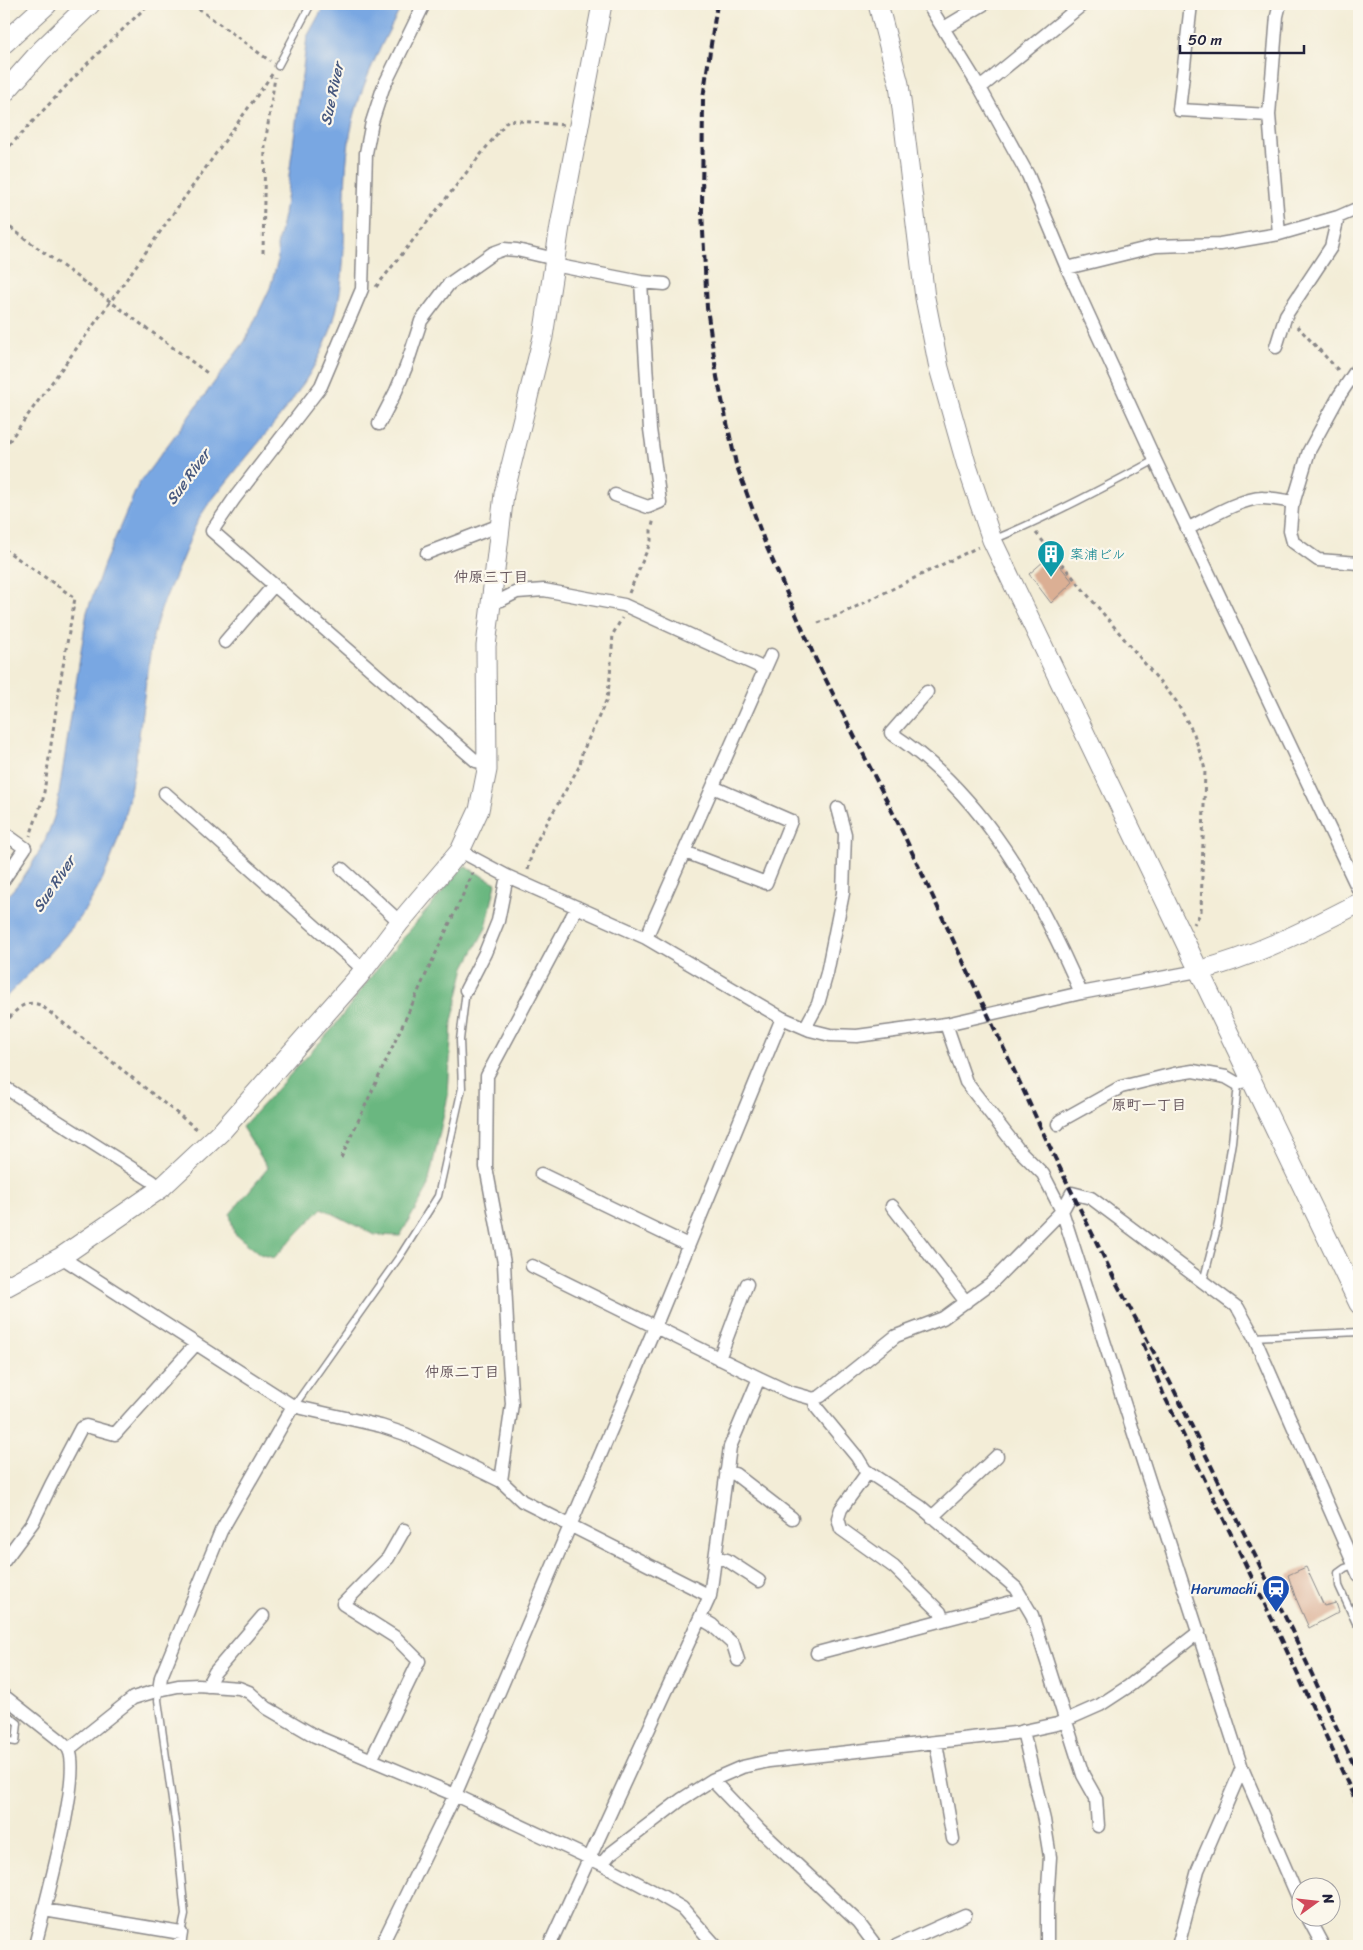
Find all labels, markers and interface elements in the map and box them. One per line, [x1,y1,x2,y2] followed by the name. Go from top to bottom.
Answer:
[1180,22,1304,54] scale bar
[1188,27,1223,53] text: 50 m
[313,58,352,128] water label: Sue River
[159,442,219,510] water label: Sue River
[1036,539,1066,578] building icon: 案浦ビル
[1070,542,1126,567] place label: 案浦ビル
[453,564,529,590] district label: 仲原三丁目
[26,848,84,917] water label: Sue River
[1111,1092,1187,1118] district label: 原町一丁目
[424,1359,500,1385] district label: 仲原二丁目
[1261,1574,1291,1613] station icon: Harumachi
[1191,1577,1258,1602] place label: Harumachi
[1290,1878,1340,1928] north arrow
[1314,1890,1341,1907] text: N

